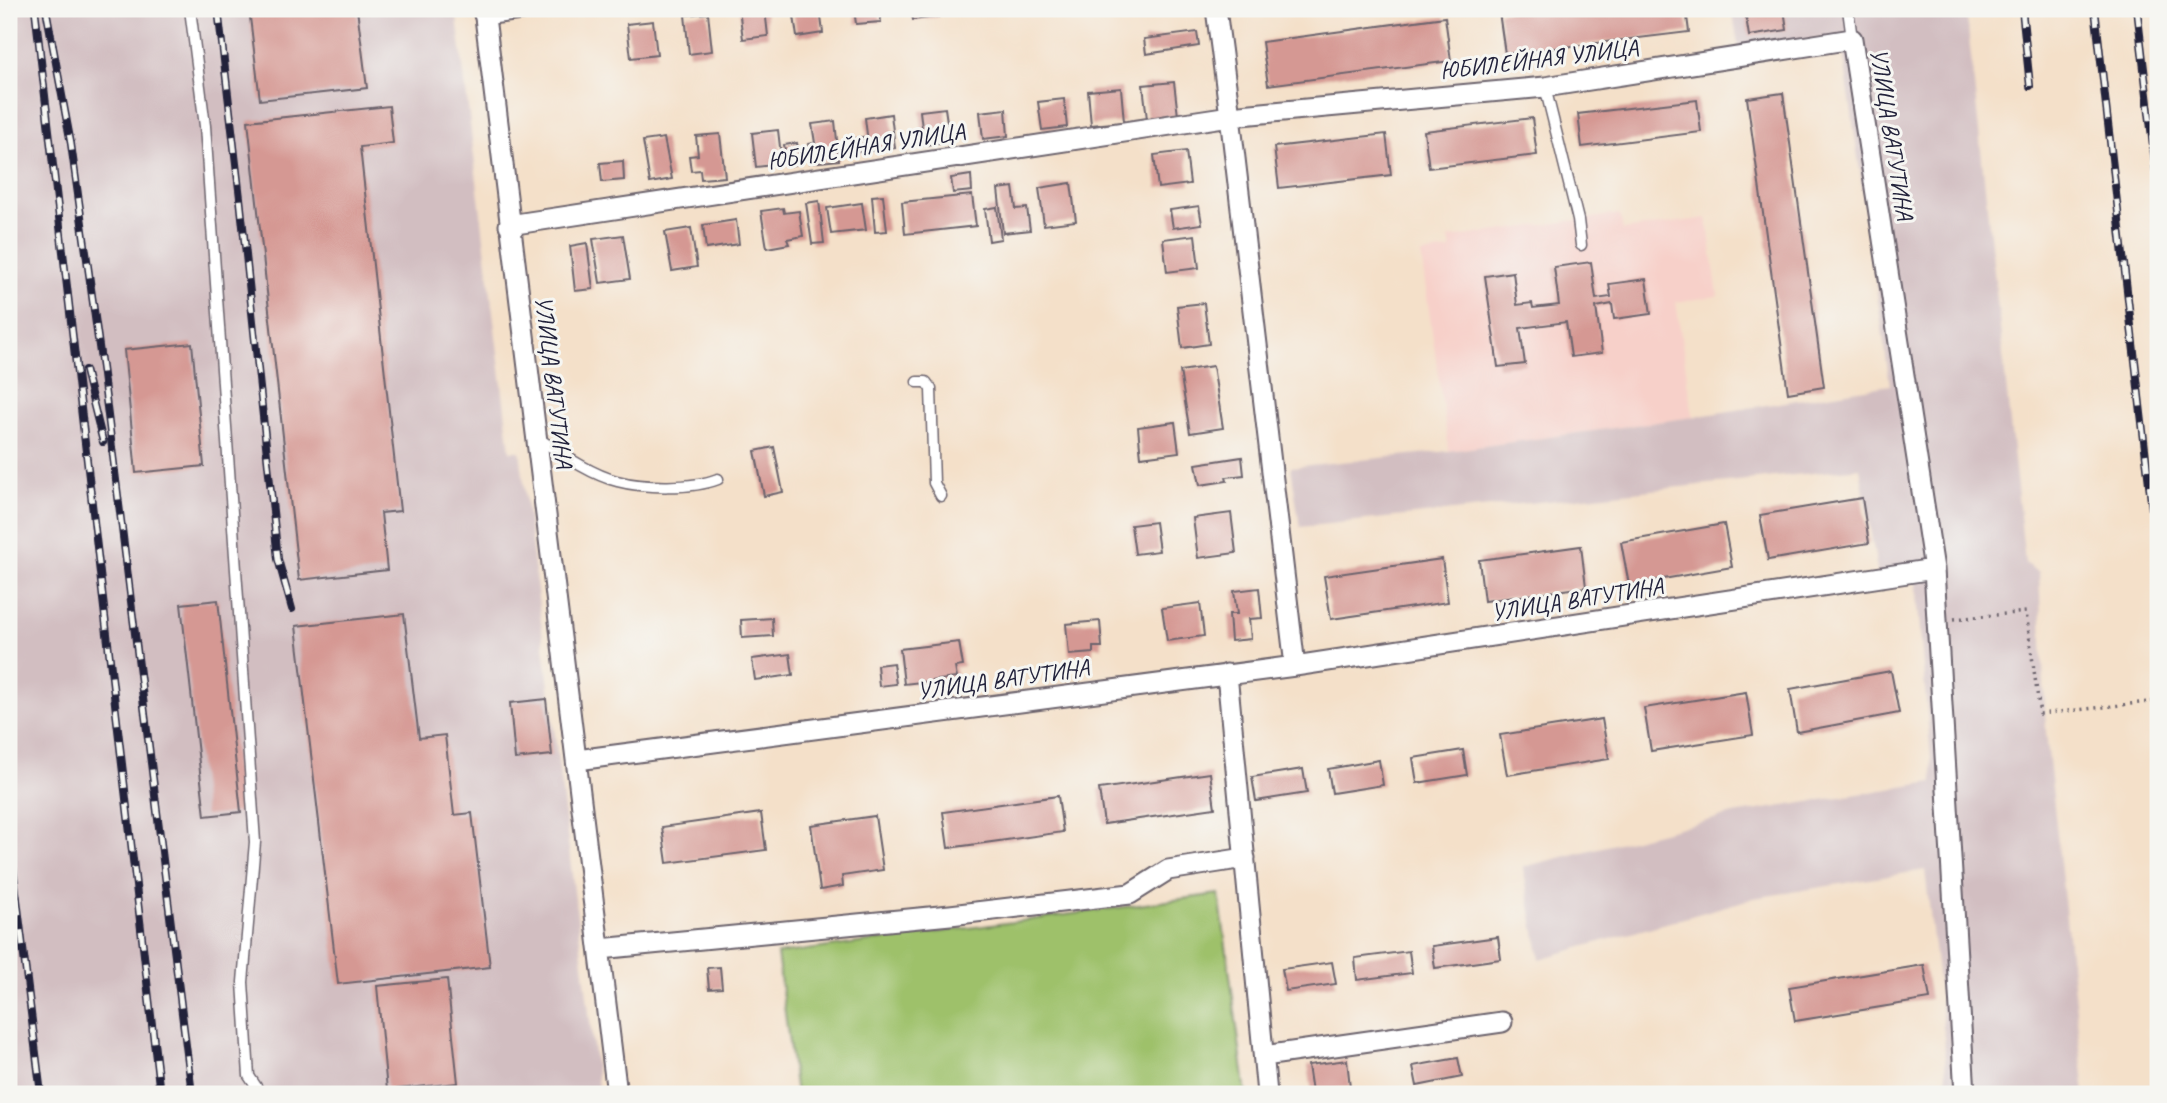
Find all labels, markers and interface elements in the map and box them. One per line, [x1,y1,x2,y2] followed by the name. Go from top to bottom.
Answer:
[1438,32,1641,86] street label: ЮБИЛЕЙНАЯ УЛИЦА
[1864,46,1921,223] street label: УЛИЦА ВАТУТИНА
[765,115,968,176] street label: ЮБИЛЕЙНАЯ УЛИЦА
[529,294,580,471] street label: УЛИЦА ВАТУТИНА
[1489,570,1666,627] street label: УЛИЦА ВАТУТИНА
[915,652,1092,706] street label: УЛИЦА ВАТУТИНА

